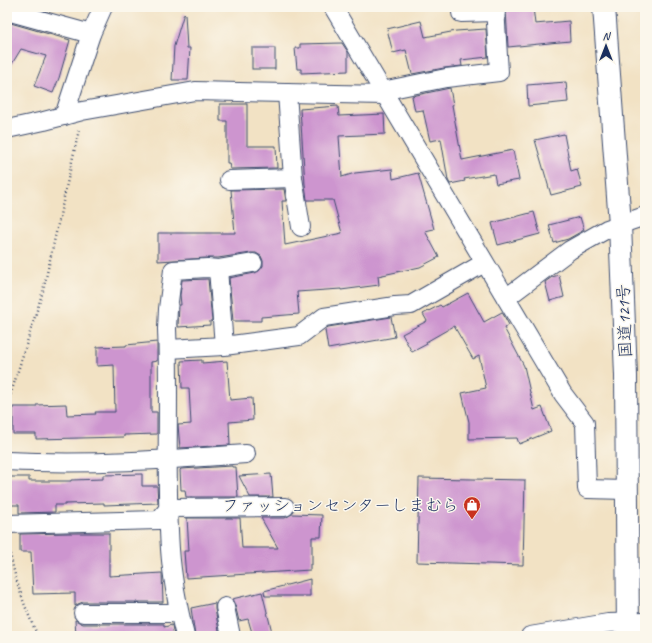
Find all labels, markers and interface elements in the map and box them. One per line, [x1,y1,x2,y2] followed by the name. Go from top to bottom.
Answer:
[586,26,626,66] north arrow
[603,29,612,43] text: N
[613,284,636,358] street label: 国道121号
[222,495,459,516] place label: ファッションセンターしまむら
[462,495,482,520] shop icon: ファッションセンターしまむら

